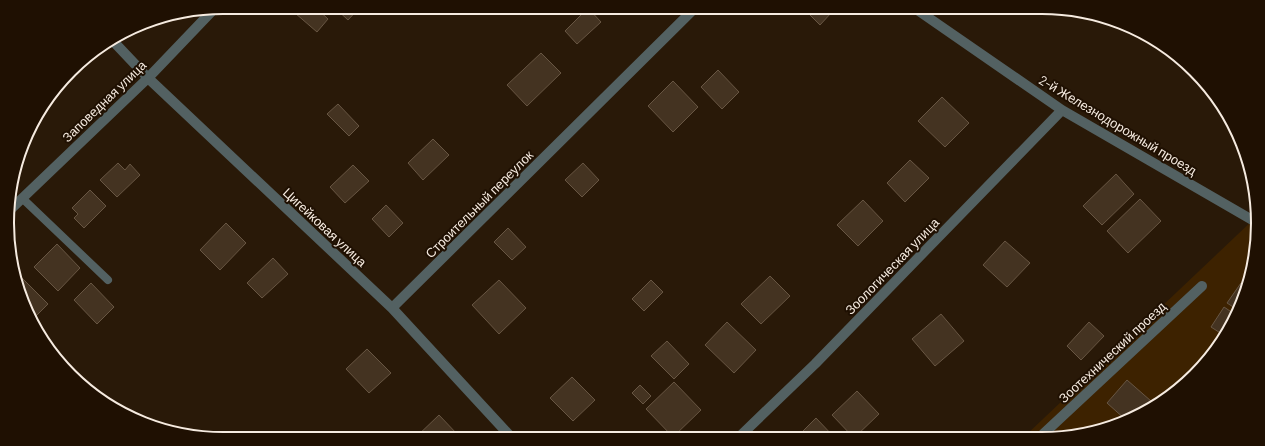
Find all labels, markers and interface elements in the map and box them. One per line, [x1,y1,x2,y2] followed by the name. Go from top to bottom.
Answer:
[59,56,150,145] street label: Заповедная улица
[1036,71,1200,179] street label: 2-й Железнодорожный проезд
[422,147,536,261] street label: Строительный переулок
[280,184,371,270] street label: Цигейковая улица
[842,214,943,318] street label: Зоологическая улица
[1055,298,1169,406] street label: Зоотехнический проезд

